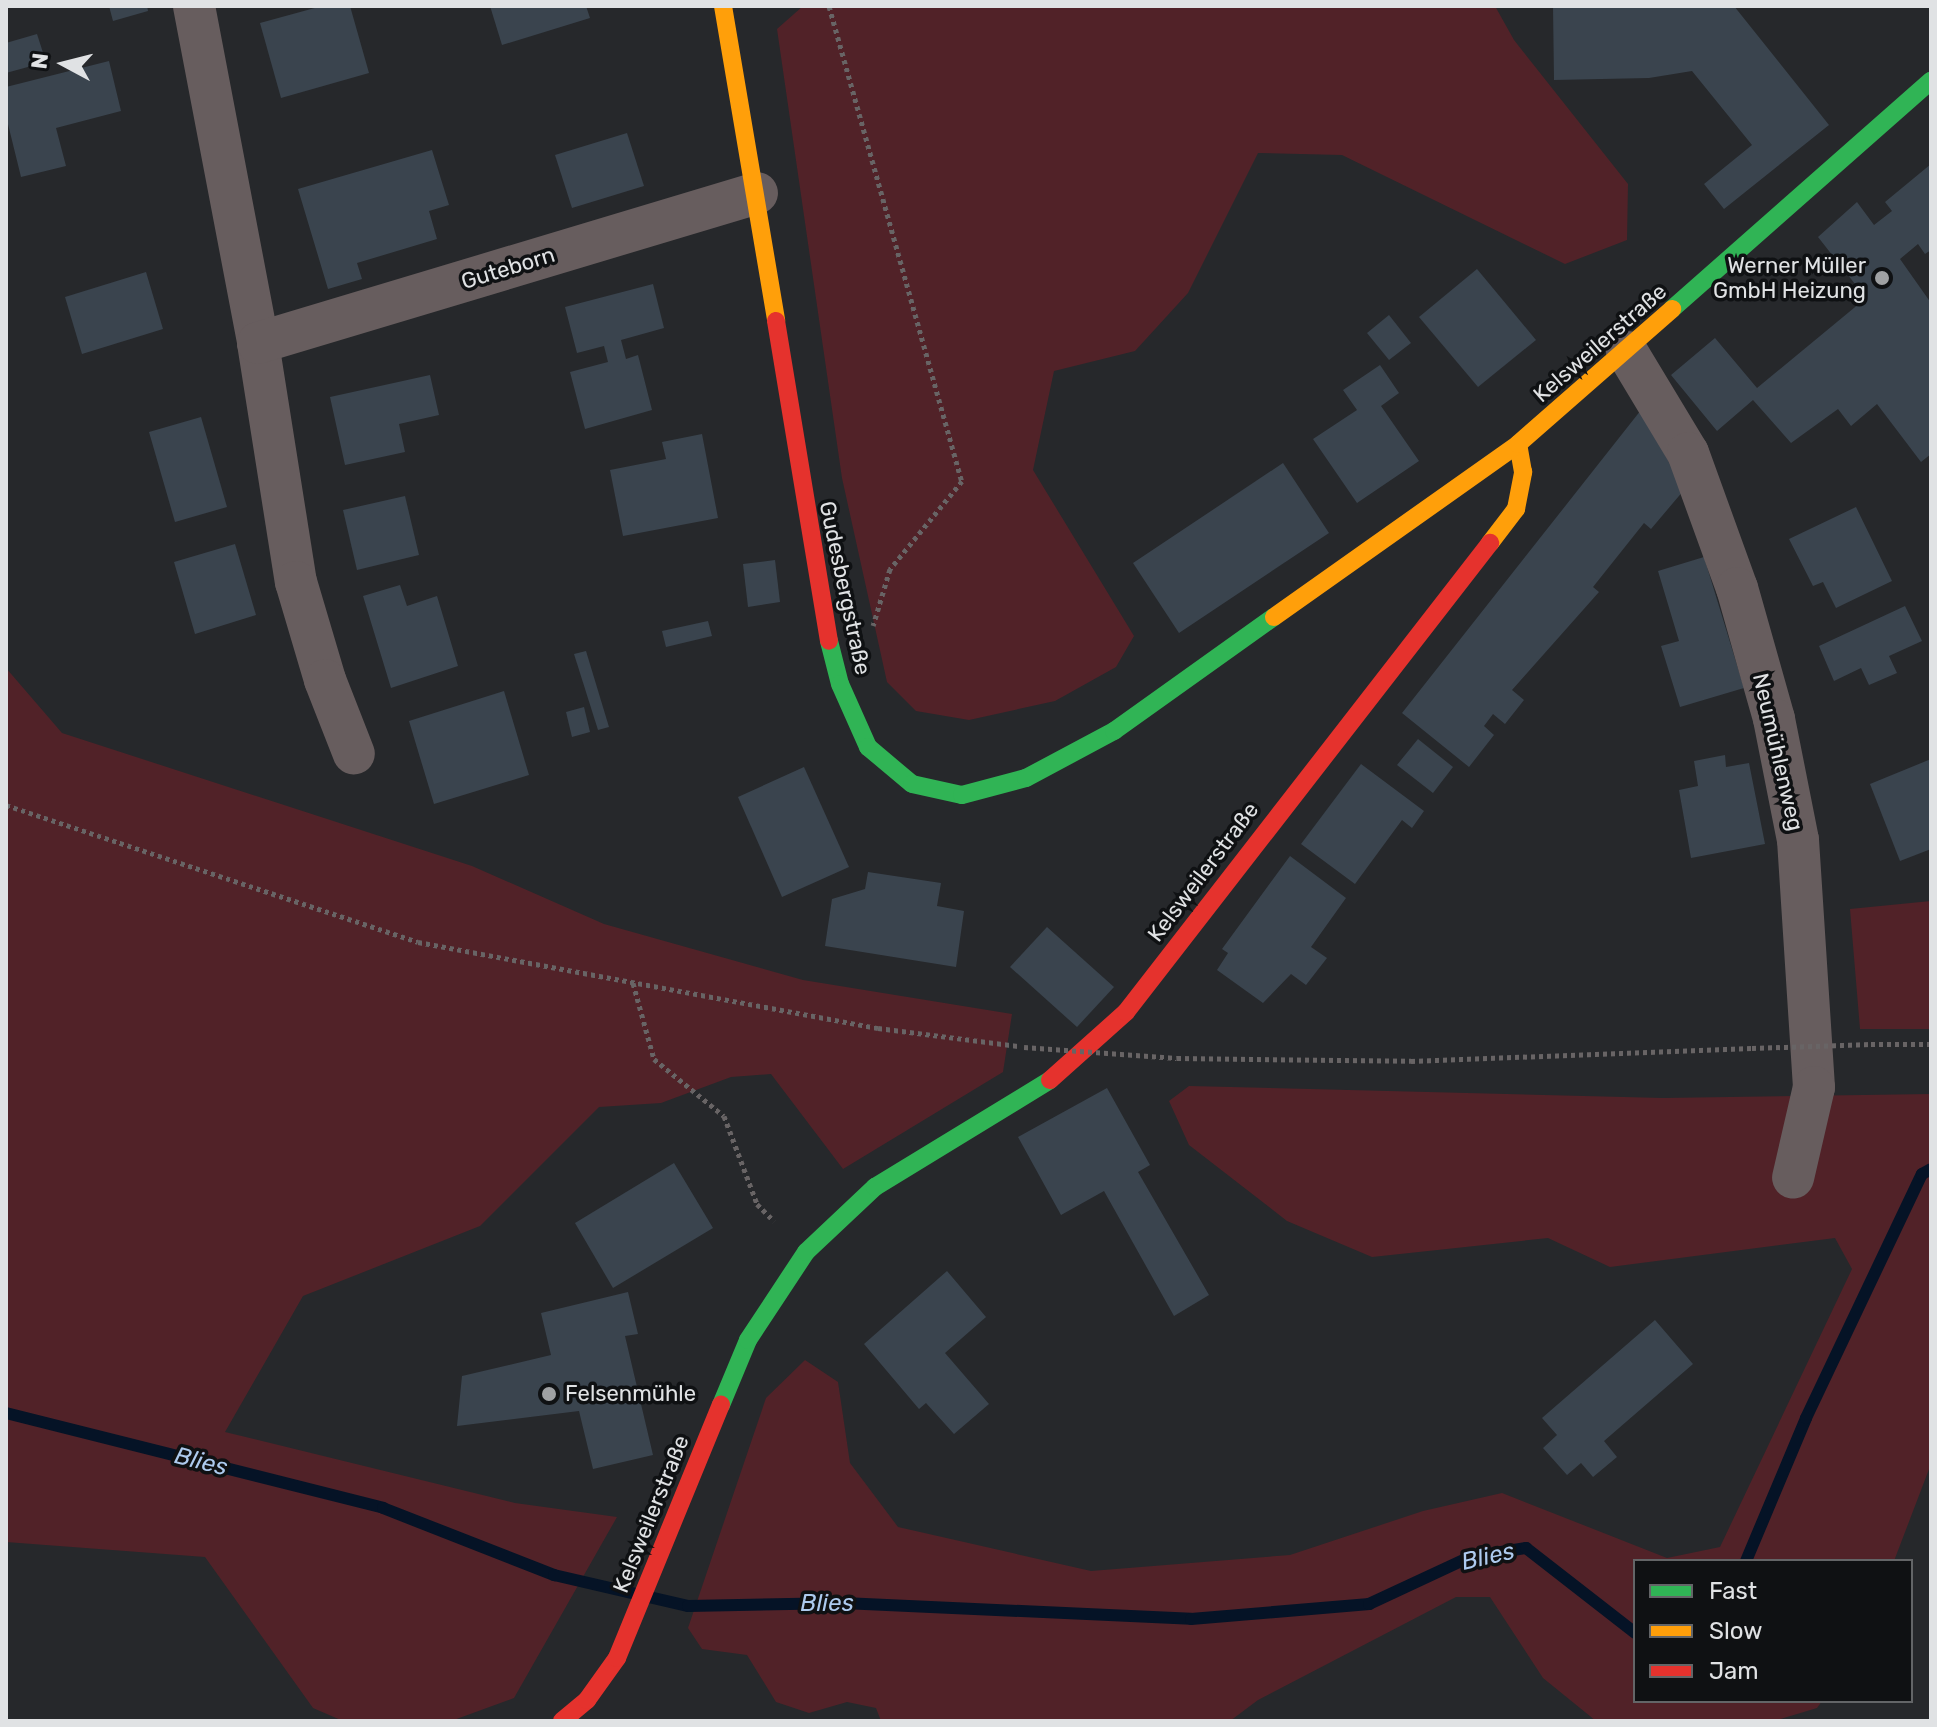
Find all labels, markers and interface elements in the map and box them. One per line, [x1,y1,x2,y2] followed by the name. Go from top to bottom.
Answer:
[24,24,104,104] north arrow
[25,52,54,71] text: N
[458,241,558,295] street label: Guteborn
[1713,252,1866,304] place label: Werner Müller GmbH Heizung
[1873,269,1891,287] marker: Werner Müller GmbH Heizung
[1528,278,1672,408] street label: Kelsweilerstraße
[814,499,876,677] street label: Gudesbergstraße
[1747,671,1809,833] street label: Neumühlenweg
[1142,797,1264,947] street label: Kelsweilerstraße
[565,1381,696,1407] place label: Felsenmühle
[540,1385,558,1403] marker: Felsenmühle
[607,1431,695,1597] street label: Kelsweilerstraße
[172,1442,230,1482] water label: Blies
[1459,1537,1517,1577] water label: Blies
[1633,1559,1913,1703] legend
[1709,1577,1757,1605] text: Fast
[800,1590,854,1618] water label: Blies
[1709,1617,1762,1645] text: Slow
[1709,1657,1759,1685] text: Jam

